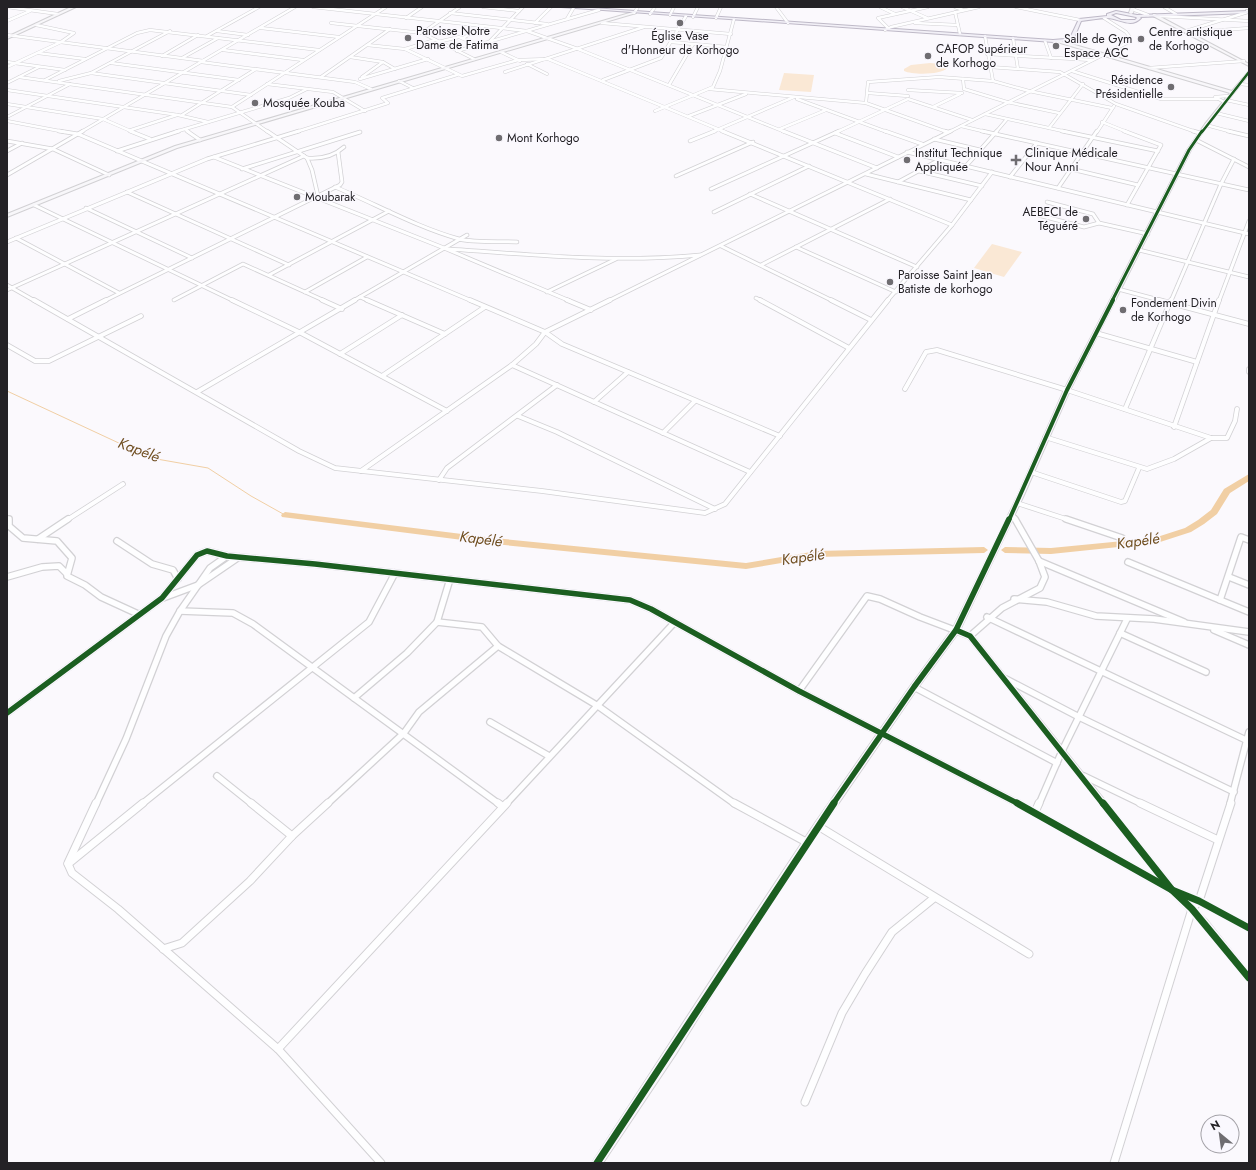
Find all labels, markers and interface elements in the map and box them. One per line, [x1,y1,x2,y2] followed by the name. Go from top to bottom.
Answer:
[675,18,685,28] marker: Église Vase d'Honneur de Korhogo
[416,22,498,54] place label: Paroisse Notre Dame de Fatima
[1149,23,1232,55] place label: Centre artistique de Korhogo
[621,27,740,59] place label: Église Vase d'Honneur de Korhogo
[1064,30,1132,62] place label: Salle de Gym Espace AGC
[403,33,413,43] marker: Paroisse Notre Dame de Fatima
[1136,34,1146,44] marker: Centre artistique de Korhogo
[936,40,1028,72] place label: CAFOP Supérieur de Korhogo
[1051,41,1061,51] marker: Salle de Gym Espace AGC
[923,51,933,61] marker: CAFOP Supérieur de Korhogo
[1095,71,1163,103] place label: Résidence Présidentielle
[1166,82,1176,92] marker: Résidence Présidentielle
[263,94,345,112] place label: Mosquée Kouba
[250,98,260,108] marker: Mosquée Kouba
[507,129,580,147] place label: Mont Korhogo
[494,133,504,143] marker: Mont Korhogo
[915,144,1002,176] place label: Institut Technique Appliquée
[1025,144,1118,176] place label: Clinique Médicale Nour Anni
[1010,154,1022,166] marker: Clinique Médicale Nour Anni
[902,155,912,165] marker: Institut Technique Appliquée
[305,188,356,206] place label: Moubarak
[292,192,302,202] marker: Moubarak
[1022,203,1078,235] place label: AEBECI de Téguéré
[1081,214,1091,224] marker: AEBECI de Téguéré
[898,266,993,298] place label: Paroisse Saint Jean Batiste de korhogo
[885,277,895,287] marker: Paroisse Saint Jean Batiste de korhogo
[1131,294,1217,326] place label: Fondement Divin de Korhogo
[1118,305,1128,315] marker: Fondement Divin de Korhogo
[115,432,164,468] water label: Kapélé
[458,525,504,553] water label: Kapélé
[1115,527,1161,555] water label: Kapélé
[780,543,826,571] water label: Kapélé
[1200,1114,1240,1154] north arrow
[1207,1116,1223,1134] text: N

